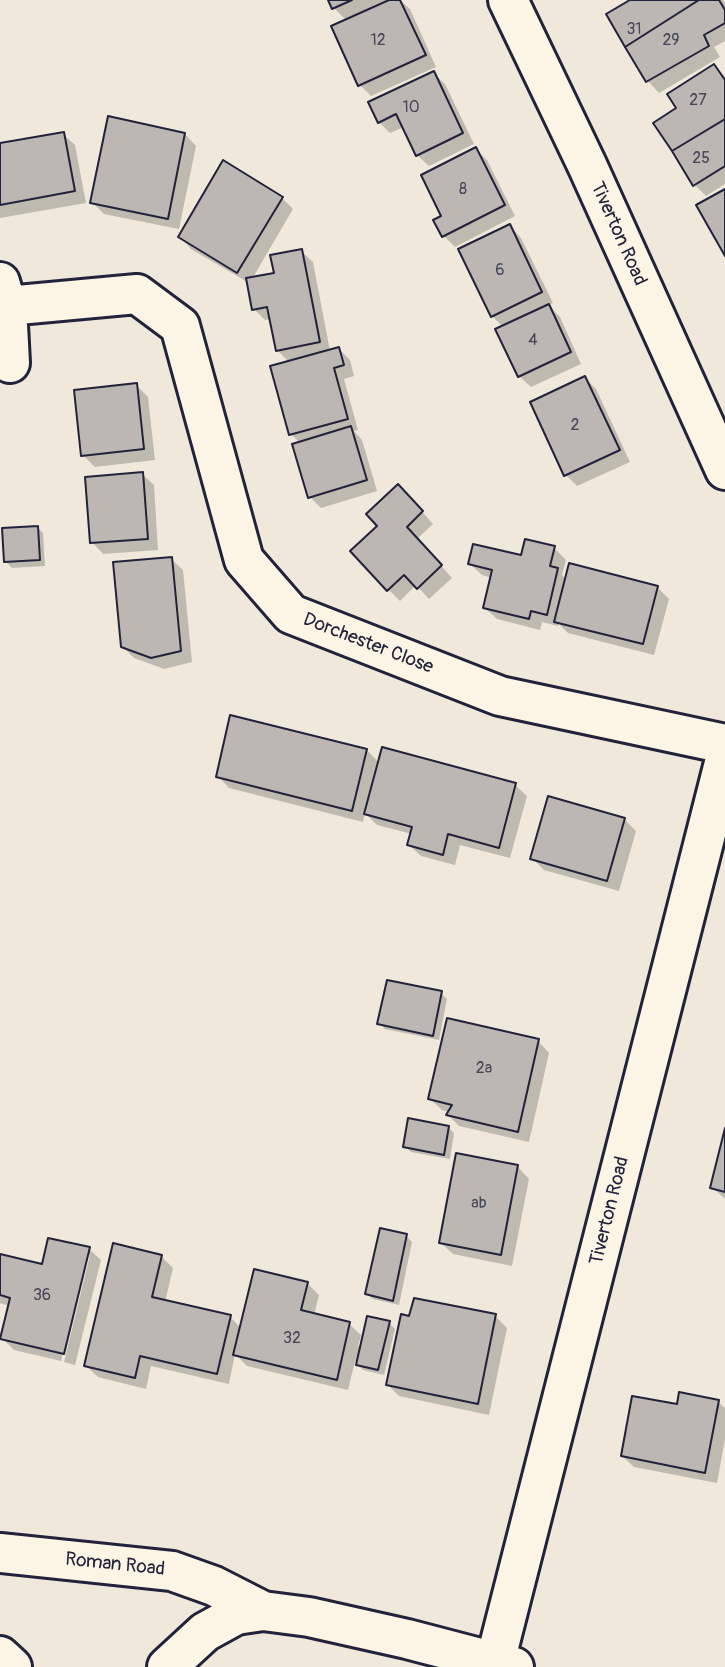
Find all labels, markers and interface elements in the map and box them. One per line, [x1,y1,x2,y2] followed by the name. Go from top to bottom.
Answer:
[626,20,642,40] house number: 31
[370,31,386,51] house number: 12
[662,31,680,51] house number: 29
[689,91,707,111] house number: 27
[402,98,420,118] house number: 10
[692,149,710,169] house number: 25
[585,179,651,289] street label: Tiverton Road
[459,180,467,200] house number: 8
[495,261,505,281] house number: 6
[528,331,538,351] house number: 4
[571,416,579,436] house number: 2
[300,609,436,679] street label: Dorchester Close
[476,1059,492,1079] house number: 2a
[586,1154,634,1268] street label: Tiverton Road
[471,1194,487,1214] house number: ab
[33,1286,51,1306] house number: 36
[283,1329,301,1349] house number: 32
[64,1548,166,1582] street label: Roman Road

